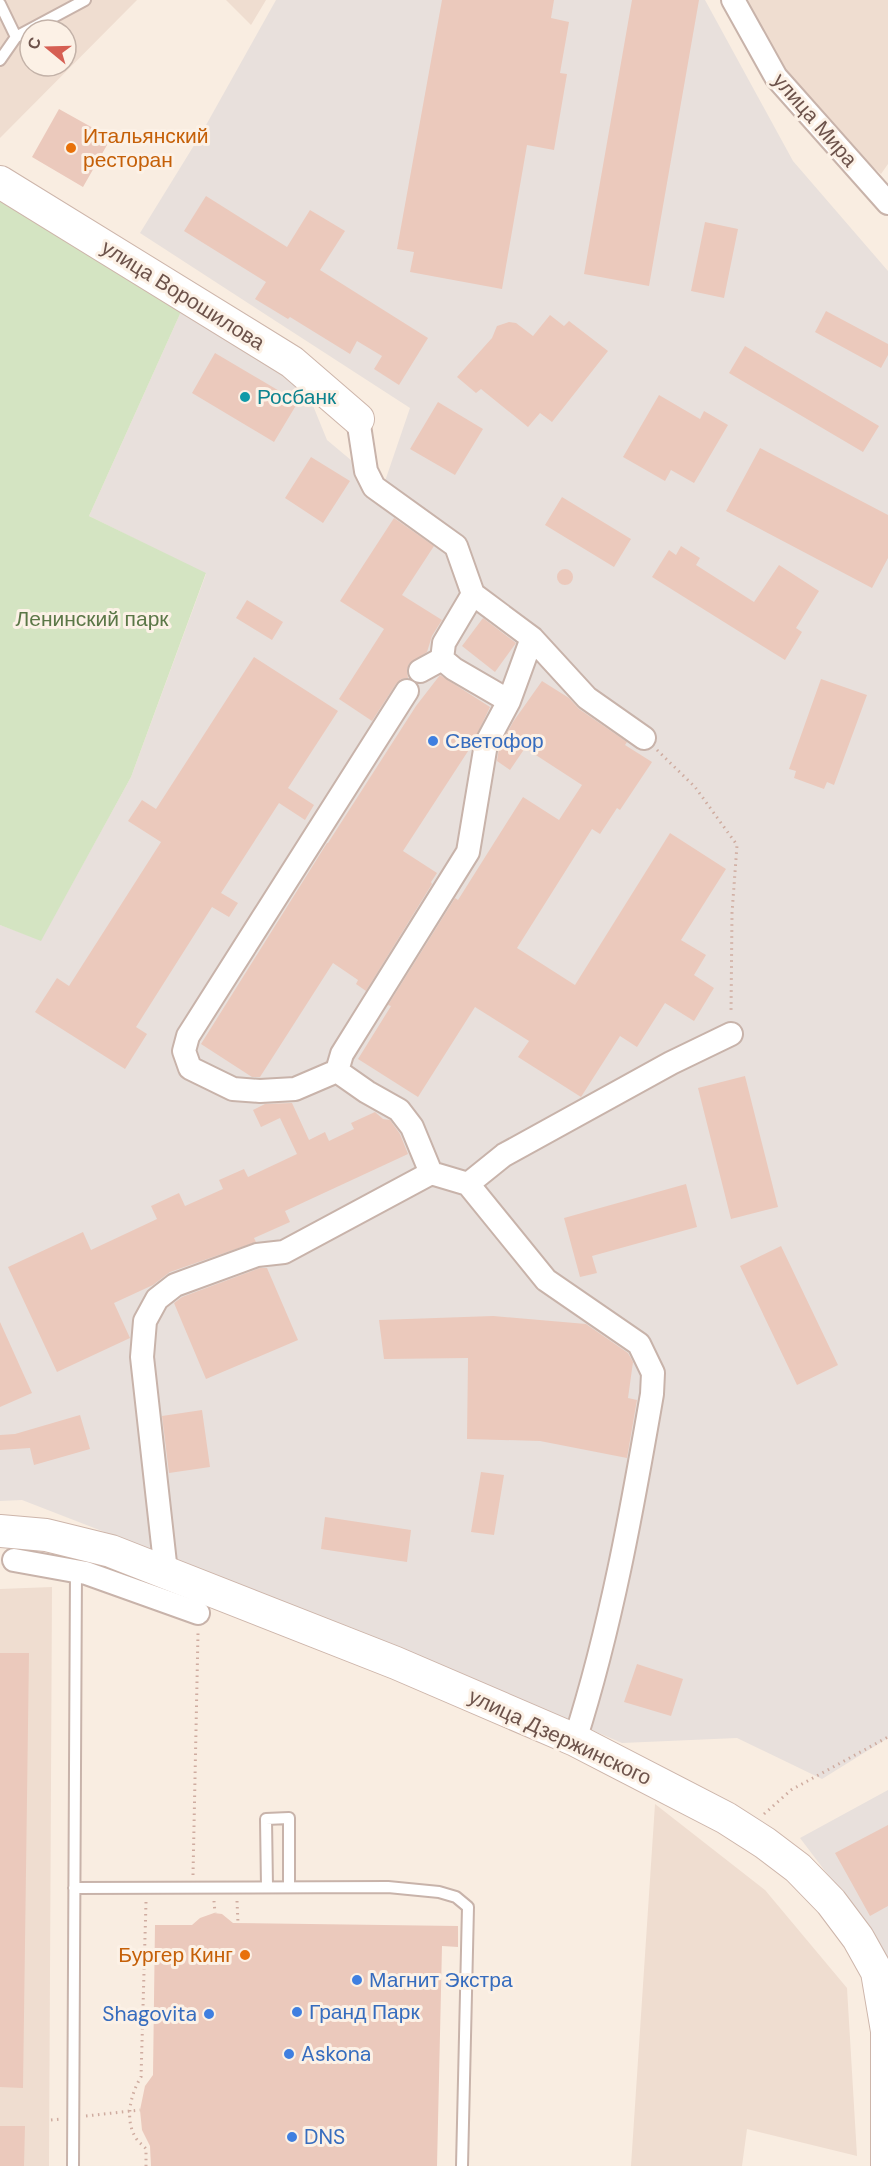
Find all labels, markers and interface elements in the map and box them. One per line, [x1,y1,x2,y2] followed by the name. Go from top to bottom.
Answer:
[18,18,78,78] north arrow
[22,34,46,52] text: С
[766,67,864,173] street label: улица Мира
[83,122,208,174] place label: Итальянский ресторан
[64,141,78,155] marker: Итальянский ресторан
[96,233,270,357] street label: улица Ворошилова
[257,383,337,411] place label: Росбанк
[238,390,252,404] marker: Росбанк
[15,605,169,633] park label: Ленинский парк
[445,727,544,755] place label: Светофор
[426,734,440,748] marker: Светофор
[464,1682,656,1792] street label: улица Дзержинского
[118,1941,233,1969] place label: Бургер Кинг
[238,1948,252,1962] marker: Бургер Кинг
[369,1966,513,1994] place label: Магнит Экстра
[350,1973,364,1987] marker: Магнит Экстра
[309,1998,420,2026] place label: Гранд Парк
[102,2000,197,2028] place label: Shagovita
[290,2005,304,2019] marker: Гранд Парк
[202,2007,216,2021] marker: Shagovita
[301,2040,371,2068] place label: Askona
[282,2047,296,2061] marker: Askona
[304,2123,345,2151] place label: DNS
[285,2130,299,2144] marker: DNS

